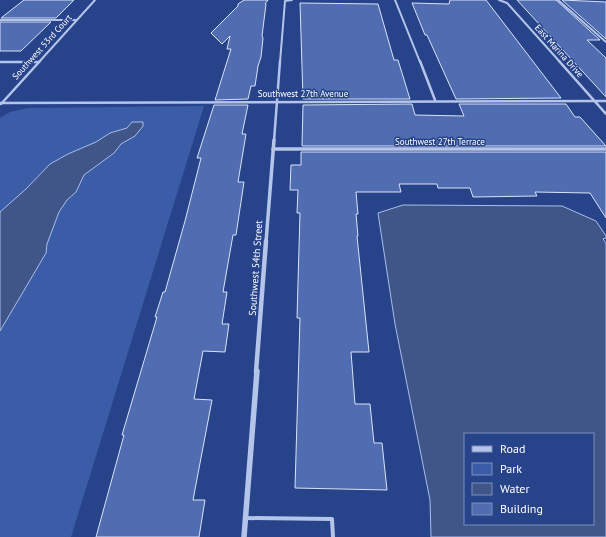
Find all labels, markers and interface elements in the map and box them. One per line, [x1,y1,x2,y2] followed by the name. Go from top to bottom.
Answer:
[10,12,74,81] street label: Southwest 53rd Court
[533,22,586,80] street label: East Marina Drive
[258,88,349,99] street label: Southwest 27th Avenue
[395,136,485,147] street label: Southwest 27th Terrace
[246,219,265,316] street label: Southwest 54th Street
[464,433,594,525] legend
[500,441,525,456] text: Road
[500,461,522,476] text: Park
[500,481,530,496] text: Water
[500,501,543,516] text: Building

